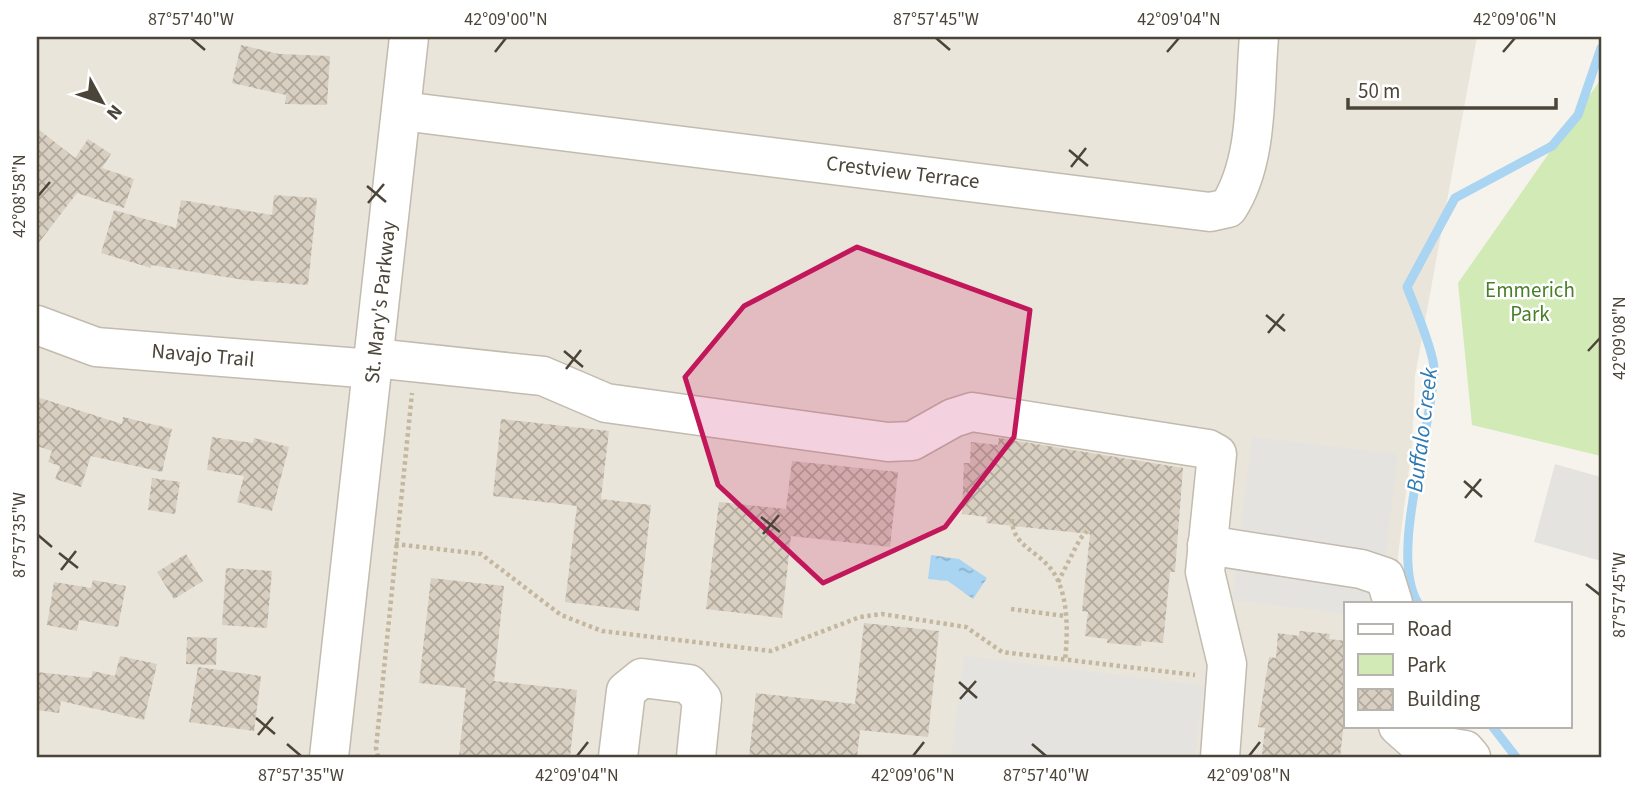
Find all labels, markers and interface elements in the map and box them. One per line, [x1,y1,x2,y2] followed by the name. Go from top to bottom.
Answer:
[148,7,234,32] text: 87°57'40"W
[464,7,548,32] text: 42°09'00"N
[893,7,979,32] text: 87°57'45"W
[1137,7,1221,32] text: 42°09'04"N
[1473,7,1557,32] text: 42°09'06"N
[66,66,136,136] north arrow
[1348,66,1556,110] scale bar
[1358,76,1400,106] text: 50 m
[99,98,128,125] text: N
[825,148,981,196] street label: Crestview Terrace
[7,154,32,238] text: 42°08'58"N
[357,219,403,385] street label: St. Mary's Parkway
[1485,275,1575,329] park label: Emmerich Park
[1607,296,1632,380] text: 42°09'08"N
[150,336,256,374] street label: Navajo Trail
[1398,365,1446,494] water label: Buffalo Creek
[7,492,32,578] text: 87°57'35"W
[1607,552,1632,638] text: 87°57'45"W
[1344,602,1572,728] legend
[1407,614,1452,644] text: Road
[1407,650,1447,680] text: Park
[1407,684,1481,714] text: Building
[258,763,344,788] text: 87°57'35"W
[535,763,619,788] text: 42°09'04"N
[871,763,955,788] text: 42°09'06"N
[1003,763,1089,788] text: 87°57'40"W
[1207,763,1291,788] text: 42°09'08"N

